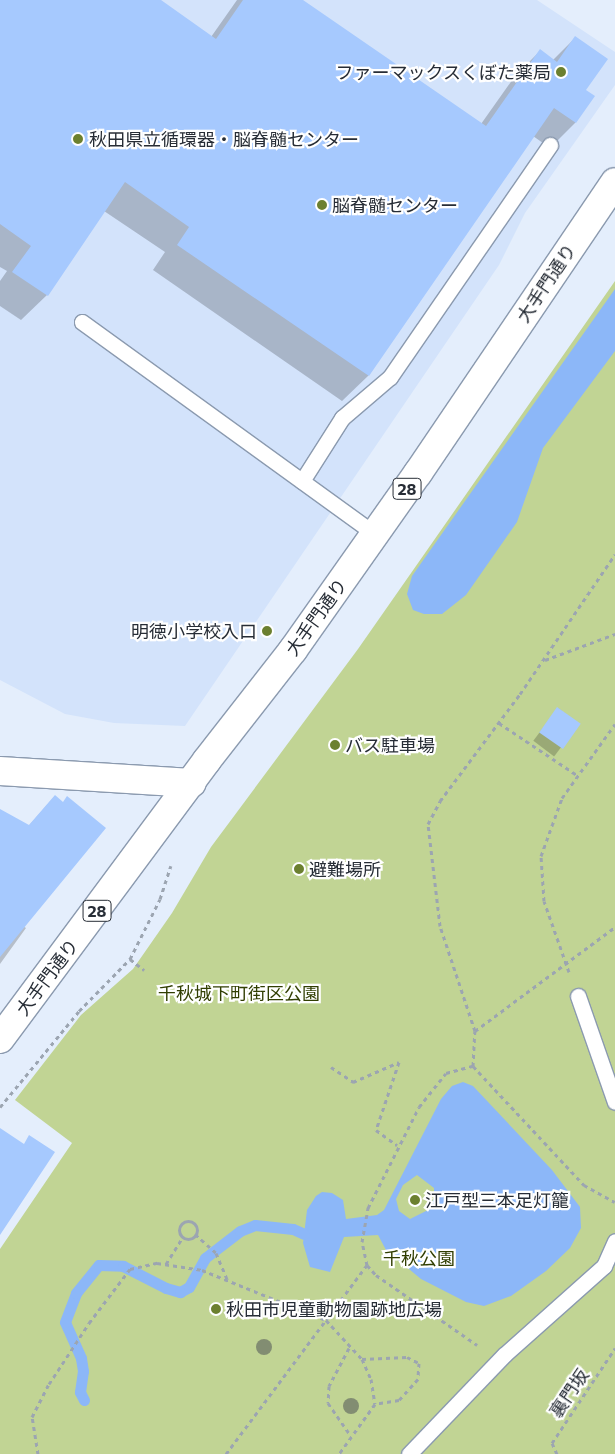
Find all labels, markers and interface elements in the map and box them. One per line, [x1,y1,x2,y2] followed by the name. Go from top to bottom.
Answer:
[335,61,551,83] place label: ファーマックスくぼた薬局
[555,66,567,78] marker: ファーマックスくぼた薬局
[89,128,359,150] place label: 秋田県立循環器・脳脊髄センター
[71,132,85,146] marker: 秋田県立循環器・脳脊髄センター
[332,194,458,216] place label: 脳脊髄センター
[316,199,328,211] marker: 脳脊髄センター
[512,240,580,326] street label: 大手門通り
[392,476,422,502] road number: 28
[281,574,351,660] street label: 大手門通り
[131,620,257,642] place label: 明徳小学校入口
[261,625,273,637] marker: 明徳小学校入口
[345,734,435,756] place label: バス駐車場
[329,739,341,751] marker: バス駐車場
[309,858,381,880] place label: 避難場所
[293,863,305,875] marker: 避難場所
[82,898,112,924] road number: 28
[11,935,83,1019] street label: 大手門通り
[158,982,320,1004] park label: 千秋城下町街区公園
[425,1189,569,1211] place label: 江戸型三本足灯籠
[409,1194,421,1206] marker: 江戸型三本足灯籠
[383,1247,455,1269] park label: 千秋公園
[226,1298,442,1320] place label: 秋田市児童動物園跡地広場
[210,1303,222,1315] marker: 秋田市児童動物園跡地広場
[545,1365,593,1421] street label: 裏門坂

